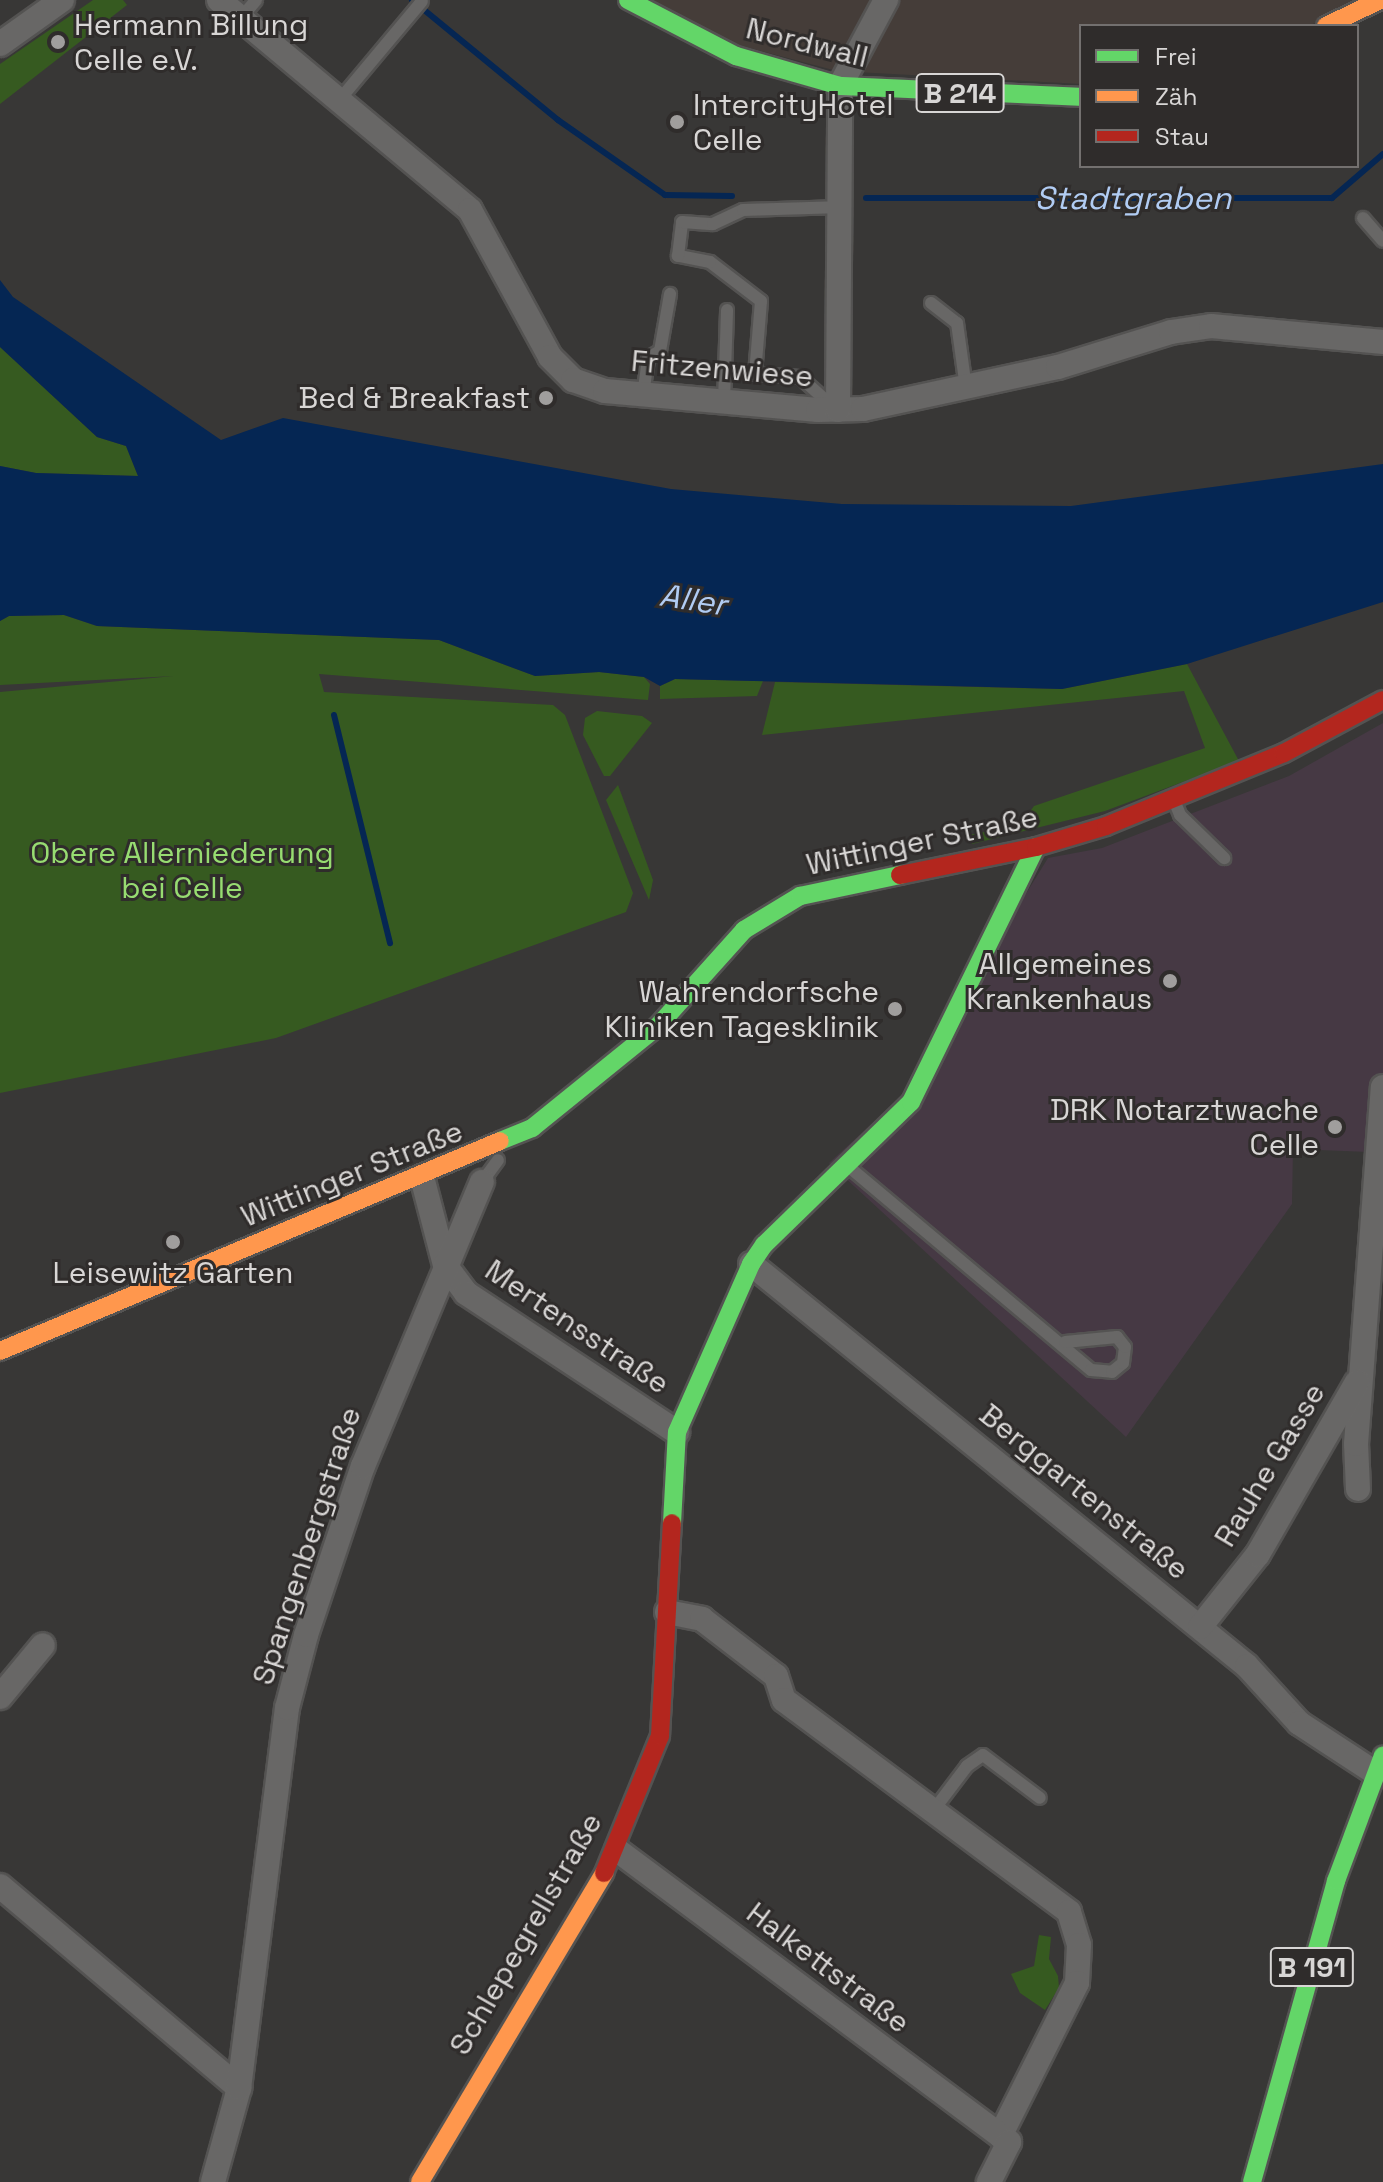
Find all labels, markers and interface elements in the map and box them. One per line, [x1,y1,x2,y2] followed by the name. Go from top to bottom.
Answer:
[74,7,308,78] place label: Hermann Billung Celle e.V.
[742,11,872,75] street label: Nordwall
[1079,24,1359,168] legend
[49,33,67,51] marker: Hermann Billung Celle e.V.
[1155,41,1197,72] text: Frei
[914,69,1006,117] road number: B 214
[1155,81,1197,112] text: Zäh
[693,87,894,158] place label: IntercityHotel Celle
[668,113,686,131] marker: IntercityHotel Celle
[1155,121,1209,152] text: Stau
[1035,179,1231,217] water label: Stadtgraben
[630,343,814,395] street label: Fritzenwiese
[298,380,530,416] place label: Bed & Breakfast
[537,389,555,407] marker: Bed & Breakfast
[657,576,729,624] water label: Aller
[803,799,1041,883] street label: Wittinger Straße
[30,835,334,906] park label: Obere Allerniederung bei Celle
[966,946,1152,1016] place label: Allgemeines Krankenhaus
[1159,970,1181,992] marker: Allgemeines Krankenhaus
[604,974,879,1044] place label: Wahrendorfsche Kliniken Tagesklinik
[886,1000,904,1018] marker: Wahrendorfsche Kliniken Tagesklinik
[1050,1092,1319,1162] place label: DRK Notarztwache Celle
[236,1113,468,1235] street label: Wittinger Straße
[1326,1118,1344,1136] marker: DRK Notarztwache Celle
[164,1233,182,1251] marker: Leisewitz Garten
[478,1252,676,1402] street label: Mertensstraße
[53,1255,293,1291] place label: Leisewitz Garten
[1207,1377,1333,1553] street label: Rauhe Gasse
[972,1397,1196,1587] street label: Berggartenstraße
[245,1403,369,1689] street label: Spangenbergstraße
[442,1807,610,2061] street label: Schlepegrellstraße
[739,1895,917,2041] street label: Halkettstraße
[1268,1943,1356,1991] road number: B 191

